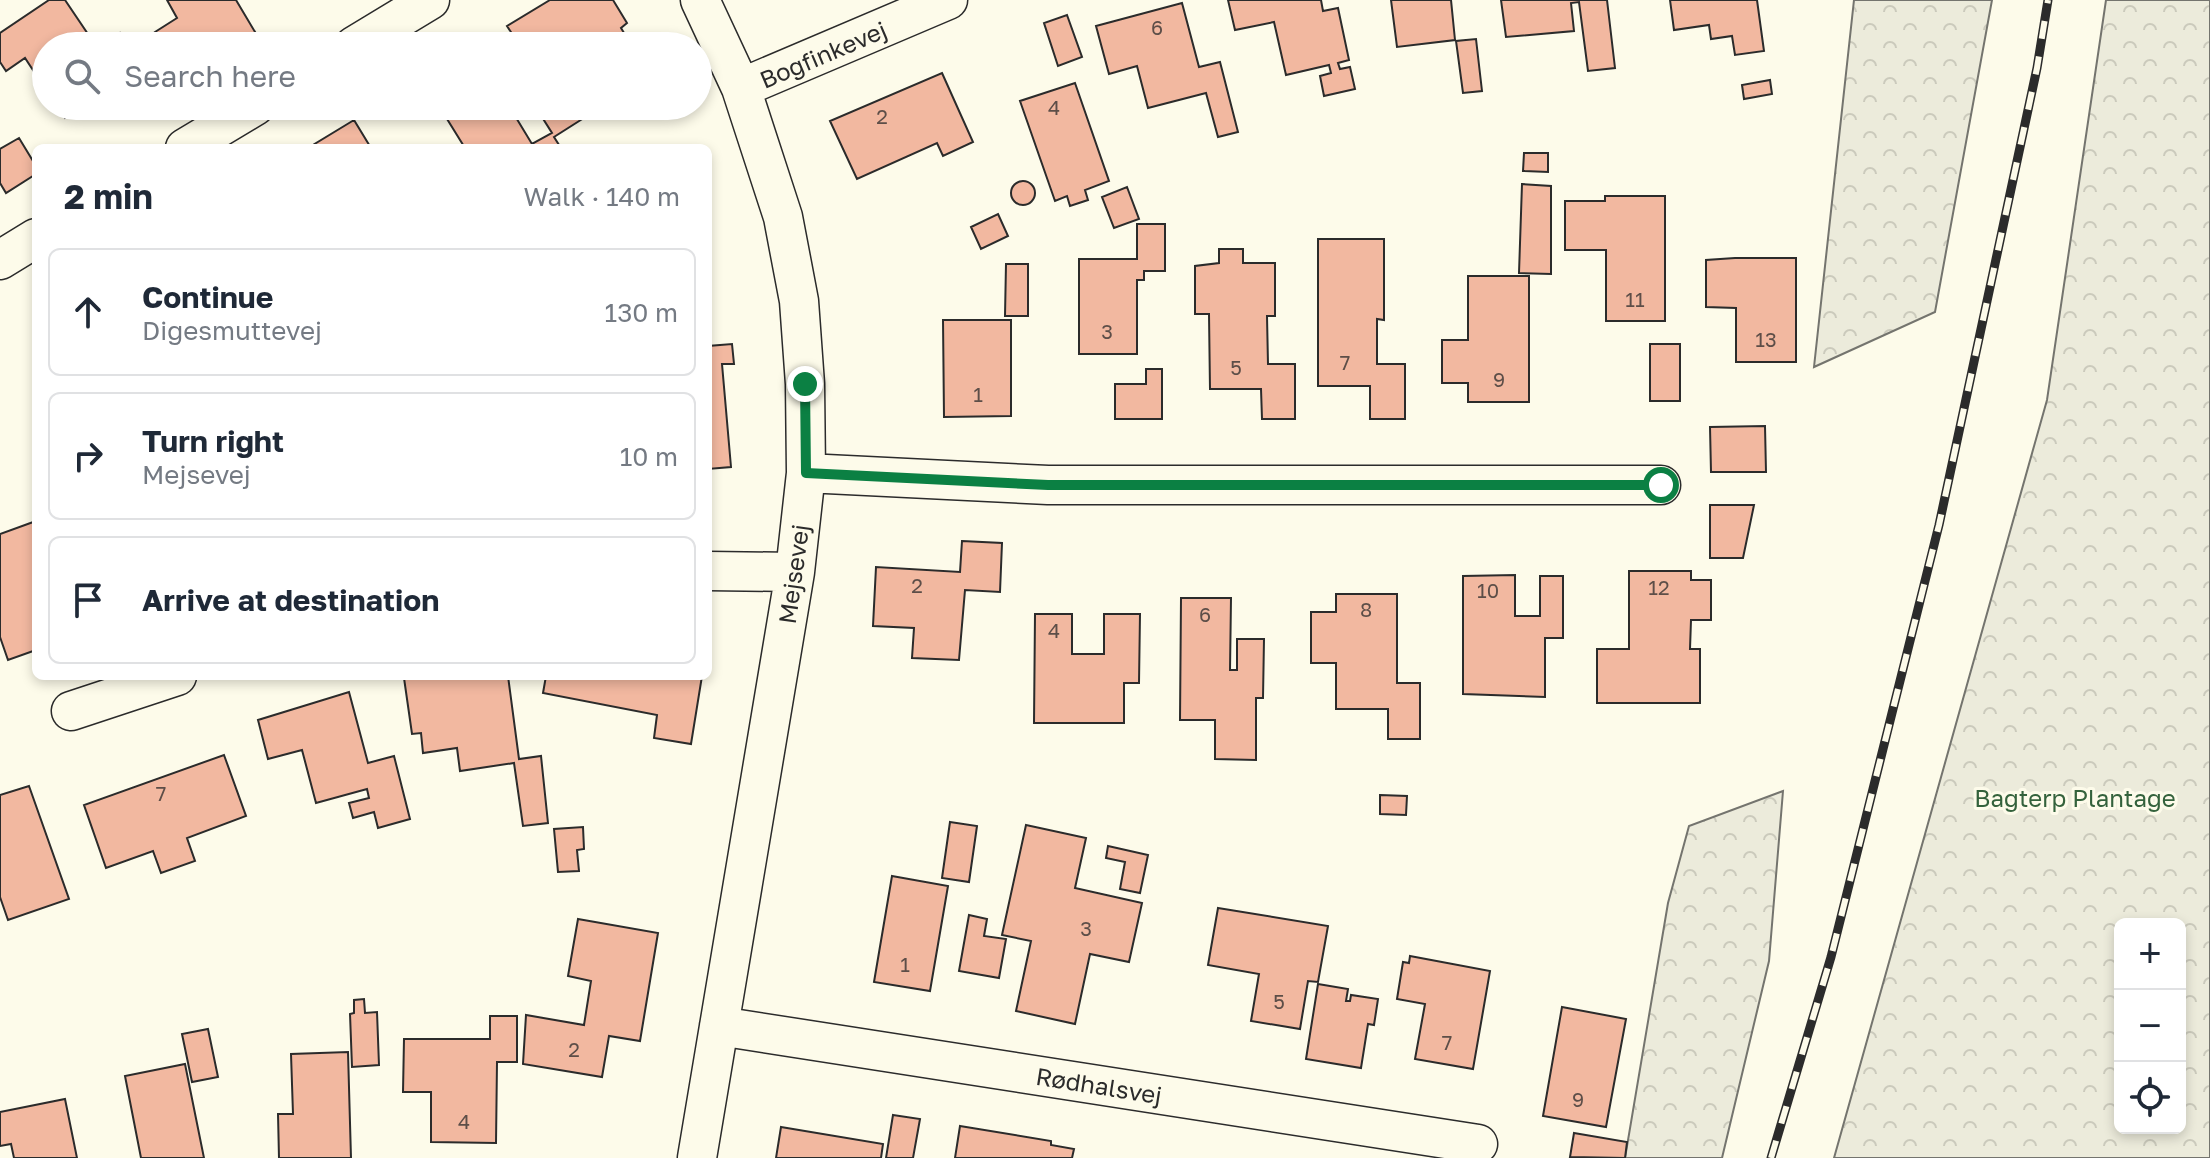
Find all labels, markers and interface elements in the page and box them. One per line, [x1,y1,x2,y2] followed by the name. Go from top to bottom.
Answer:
[755,14,891,94] street label: Bogfinkevej
[1151,15,1163,39] house number: 6
[32,32,712,120] search box
[60,54,104,98] icon: search
[124,58,296,94] text: Search here
[1048,95,1060,119] house number: 4
[876,104,888,128] house number: 2
[64,176,153,216] text: 2 min
[523,181,680,212] text: Walk · 140 m
[142,279,273,315] text: Continue
[1625,287,1645,311] house number: 11
[66,290,110,334] icon: ahead
[605,297,678,328] text: 130 m
[142,315,322,346] text: Digesmuttevej
[1101,319,1113,343] house number: 3
[1755,327,1777,351] house number: 13
[1340,350,1350,374] house number: 7
[1230,355,1242,379] house number: 5
[787,366,823,402] route end
[1493,367,1505,391] house number: 9
[973,382,983,406] house number: 1
[142,423,284,459] text: Turn right
[66,434,110,478] icon: right
[620,441,678,472] text: 10 m
[142,459,251,490] text: Mejsevej
[1643,467,1679,503] route start
[772,522,814,626] street label: Mejsevej
[911,573,923,597] house number: 2
[1648,575,1670,599] house number: 12
[66,578,110,622] icon: arrive
[1477,578,1499,602] house number: 10
[142,582,439,618] text: Arrive at destination
[1360,597,1372,621] house number: 8
[1199,602,1211,626] house number: 6
[1048,618,1060,642] house number: 4
[156,781,166,805] house number: 7
[1974,783,2176,812] park label: Bagterp Plantage
[1080,916,1092,940] house number: 3
[2114,918,2186,1134] map controls
[2114,918,2186,990] button: +
[900,952,910,976] house number: 1
[1273,989,1285,1013] house number: 5
[2114,990,2186,1062] button: −
[1442,1030,1452,1054] house number: 7
[568,1037,580,1061] house number: 2
[1034,1061,1164,1109] street label: Rødhalsvej
[2114,1062,2186,1134] button: locate
[1572,1087,1584,1111] house number: 9
[458,1109,470,1133] house number: 4

